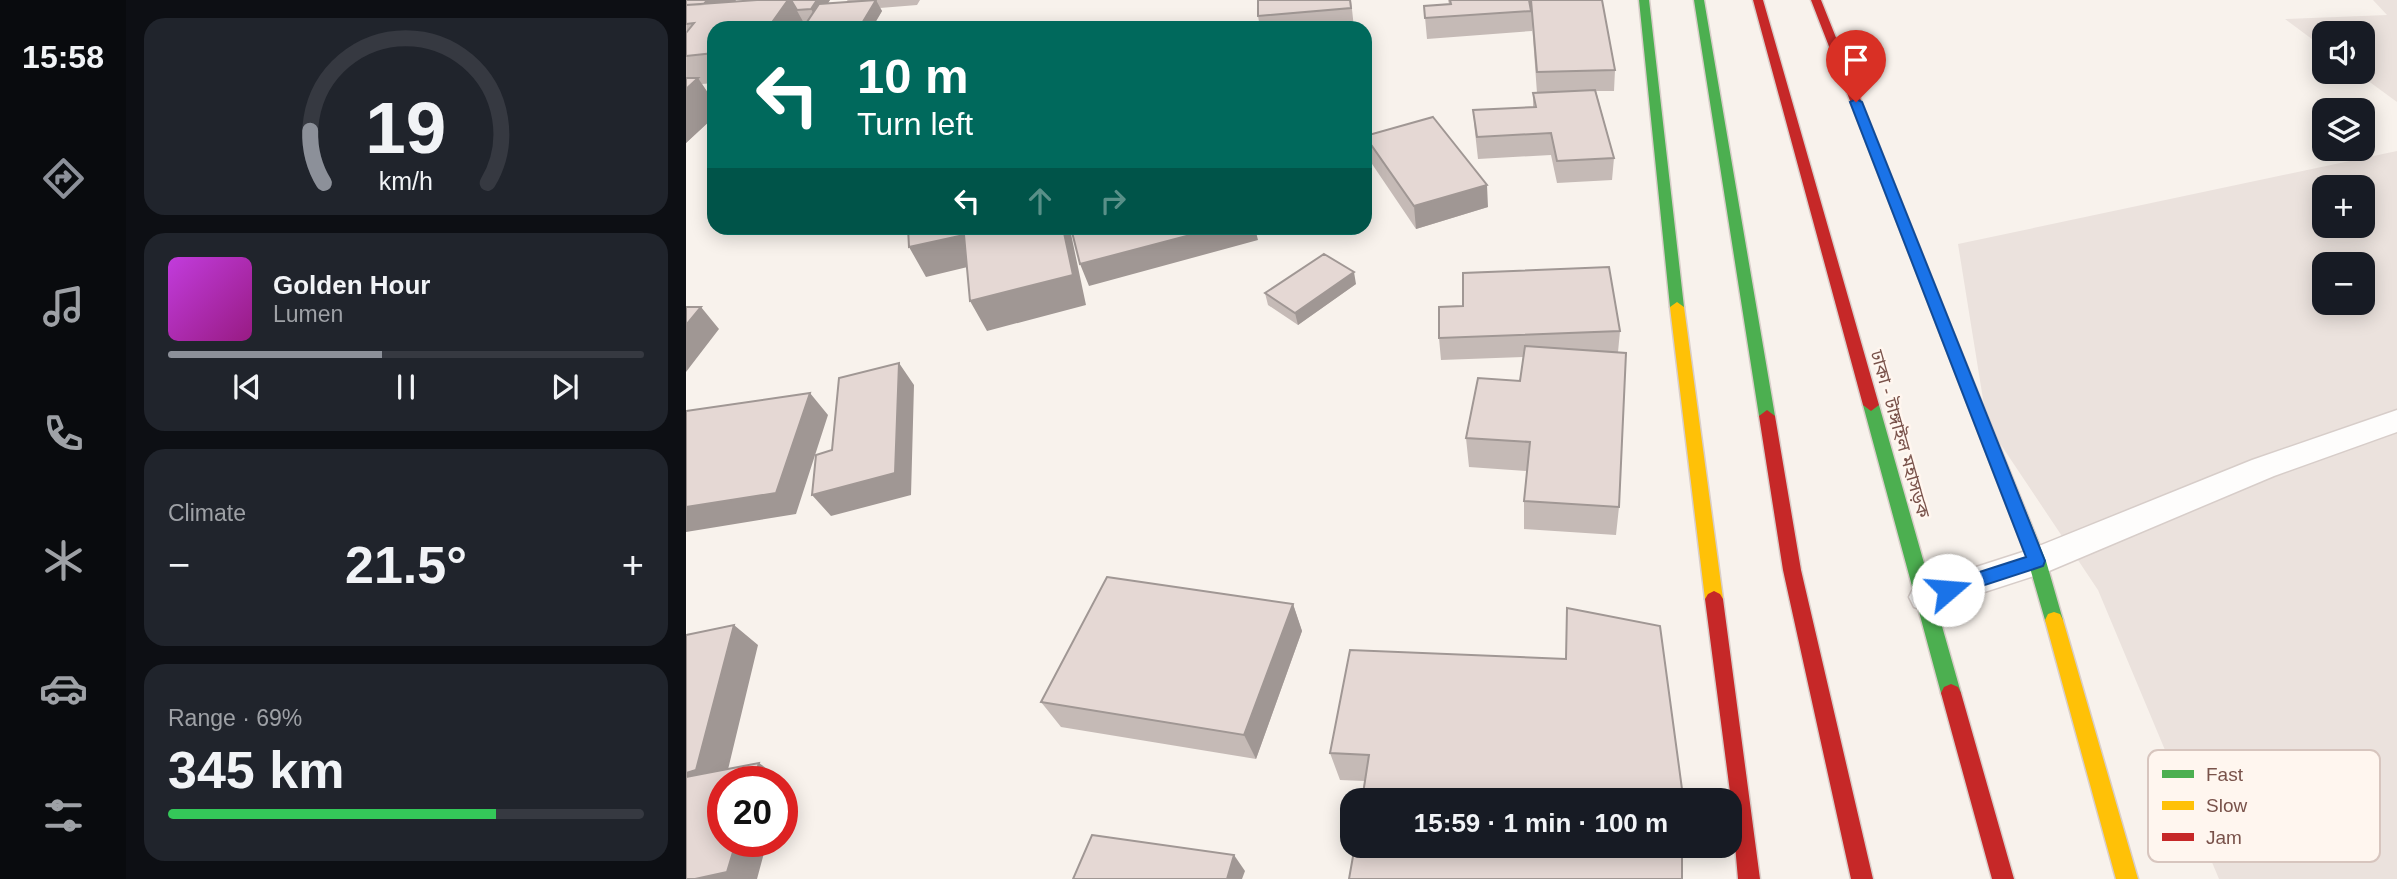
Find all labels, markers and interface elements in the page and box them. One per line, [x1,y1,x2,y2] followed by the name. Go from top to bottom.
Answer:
[2312,21,2375,315] map controls
[2312,21,2375,84] button: sound
[1826,30,1886,102] pin
[22,39,104,75] text: 15:58
[1837,41,1875,79] icon: arrive
[742,49,833,140] icon: left
[857,49,969,103] text: 10 m
[366,87,446,168] text: 19
[2312,98,2375,161] button: layers
[857,106,973,142] text: Turn left
[39,154,88,203] icon: directions
[379,166,433,194] text: km/h
[2312,175,2375,238] button: +
[948,182,986,220] icon: left
[1021,182,1059,220] icon: ahead
[1094,182,1132,220] icon: right
[2312,252,2375,315] button: −
[273,270,430,300] text: Golden Hour
[39,282,88,331] icon: music
[273,301,343,327] text: Lumen
[1866,347,1934,521] street label: ঢাকা - টাঙ্গাইল মহাসড়ক
[228,368,266,406] icon: previous
[387,368,425,406] icon: pause
[546,368,584,406] icon: next
[39,409,88,458] icon: phone
[168,500,246,526] text: Climate
[39,536,88,585] icon: climate
[345,536,467,594] text: 21.5°
[168,544,190,586] text: −
[622,544,644,586] text: +
[1911,553,1985,627] position arrow
[39,664,88,713] icon: car
[168,705,302,731] text: Range · 69%
[168,741,344,799] text: 345 km
[2148,750,2380,862] legend
[2206,764,2244,785] text: Fast
[707,766,798,857] speed limit sign: 20
[39,791,88,840] icon: filters
[2206,795,2247,816] text: Slow
[1414,808,1668,838] text: 15:59 · 1 min · 100 m
[2206,827,2242,848] text: Jam

